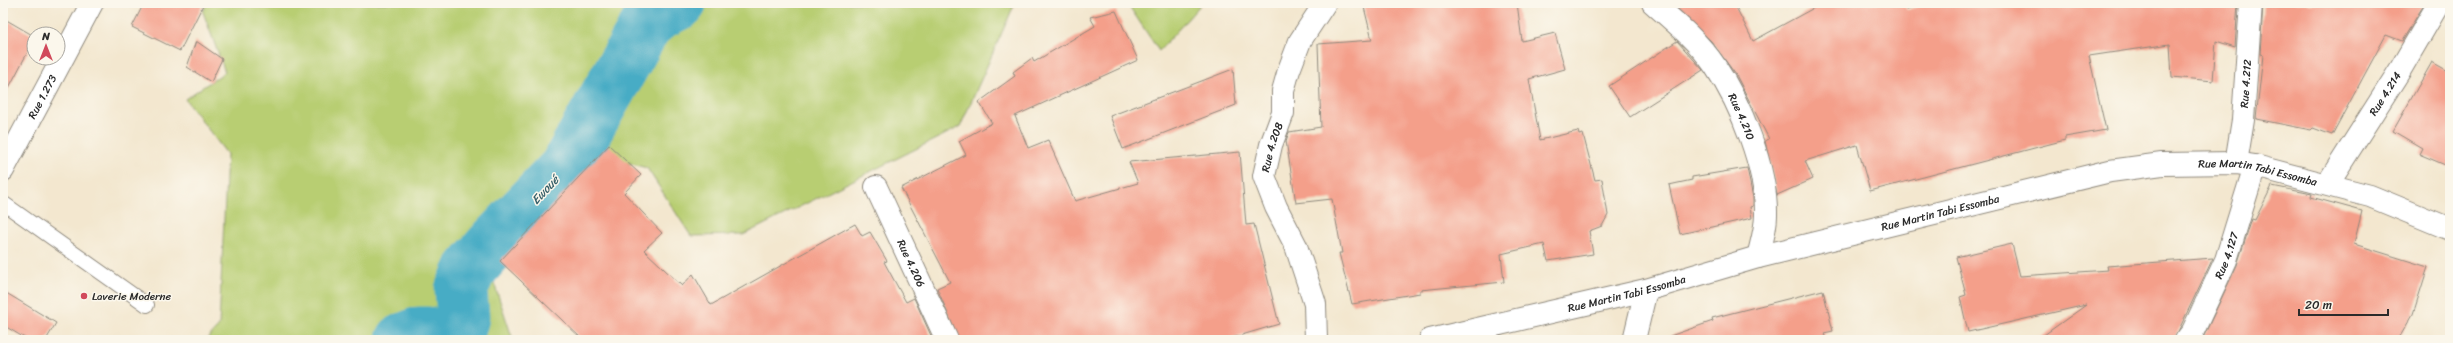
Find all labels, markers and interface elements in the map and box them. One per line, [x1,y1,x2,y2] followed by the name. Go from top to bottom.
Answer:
[26,26,66,66] north arrow
[41,27,50,46] text: N
[2235,58,2257,109] street label: Rue 4.212
[2364,68,2407,120] street label: Rue 4.214
[23,71,62,123] street label: Rue 1.273
[1723,90,1760,143] street label: Rue 4.210
[1256,119,1289,174] street label: Rue 4.208
[2198,154,2320,192] street label: Rue Martin Tabi Essomba
[525,169,566,210] water label: Ewoué
[1879,189,2002,237] street label: Rue Martin Tabi Essomba
[2209,229,2244,282] street label: Rue 4.127
[892,236,930,290] street label: Rue 4.206
[1566,270,1688,318] street label: Rue Martin Tabi Essomba
[92,287,172,306] place label: Laverie Moderne
[79,291,89,301] marker: Laverie Moderne
[2299,291,2388,317] scale bar
[2305,294,2332,316] text: 20 m

